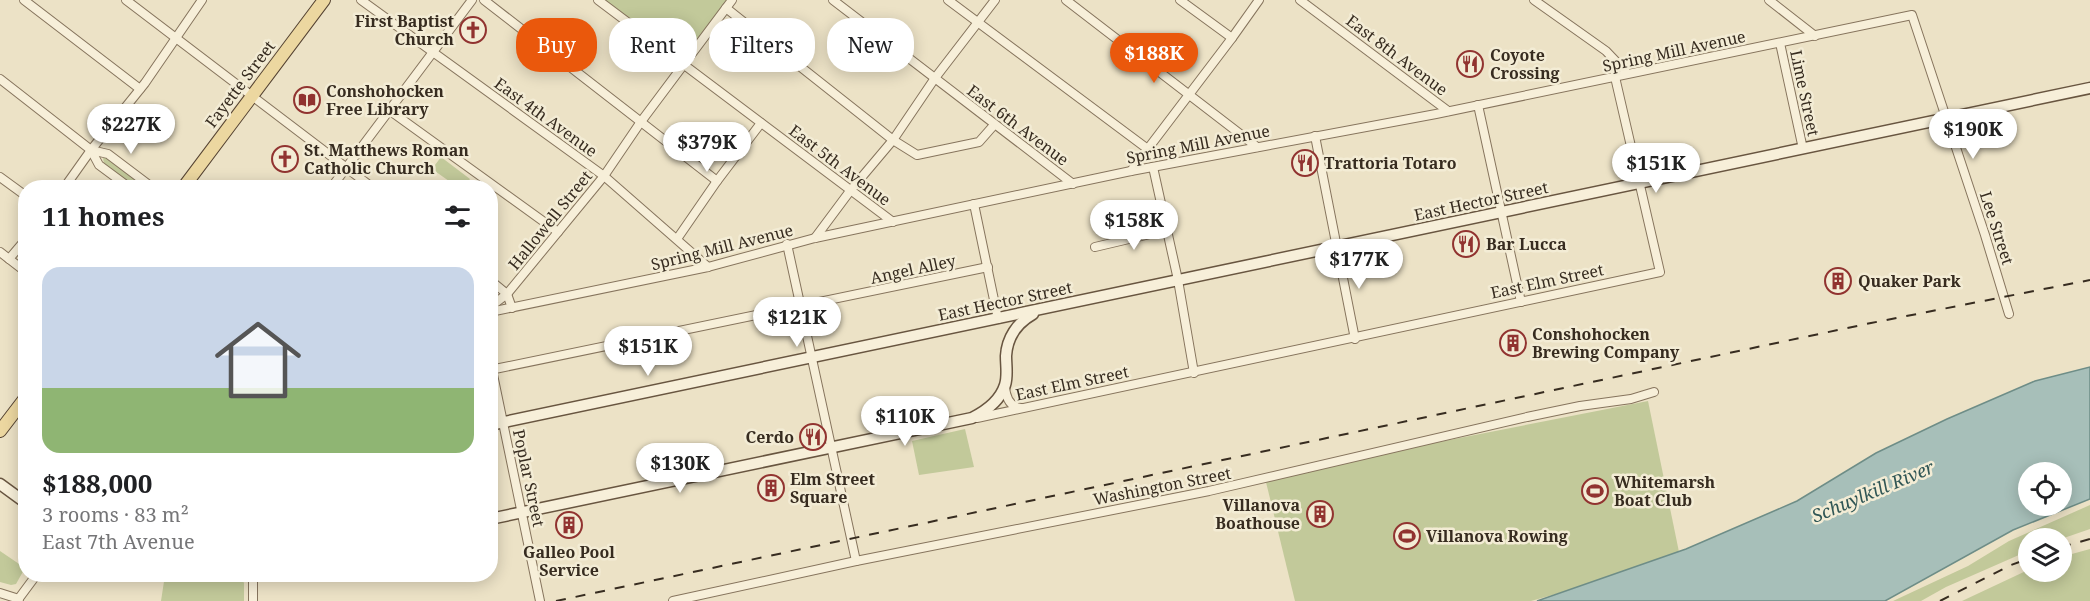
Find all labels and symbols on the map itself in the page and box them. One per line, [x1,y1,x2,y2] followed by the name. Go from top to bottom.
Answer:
[1342,9,1452,101] street label: East 8th Avenue
[355,10,455,50] place label: First Baptist Church
[458,15,488,45] church icon: First Baptist Church
[1600,25,1748,77] street label: Spring Mill Avenue
[1112,33,1196,84] pin: $188K
[200,36,280,132] street label: Fayette Street
[1490,44,1560,84] place label: Coyote Crossing
[1785,48,1825,138] street label: Lime Street
[1455,49,1485,79] restaurant icon: Coyote Crossing
[490,72,602,162] street label: East 4th Avenue
[963,79,1073,171] street label: East 6th Avenue
[326,80,444,120] place label: Conshohocken Free Library
[292,85,322,115] library icon: Conshohocken Free Library
[89,104,173,155] pin: $227K
[1931,109,2015,160] pin: $190K
[785,119,895,211] street label: East 5th Avenue
[1124,119,1272,169] street label: Spring Mill Avenue
[665,122,749,173] pin: $379K
[304,139,469,179] place label: St. Matthews Roman Catholic Church
[1614,143,1698,194] pin: $151K
[270,144,300,174] church icon: St. Matthews Roman Catholic Church
[1290,148,1320,178] restaurant icon: Trattoria Totaro
[1324,152,1457,174] place label: Trattoria Totaro
[503,165,597,274] street label: Hallowell Street
[1412,176,1550,226] street label: East Hector Street
[1975,189,2019,268] street label: Lee Street
[1092,200,1176,251] pin: $158K
[649,219,795,275] street label: Spring Mill Avenue
[1451,229,1481,259] restaurant icon: Bar Lucca
[1486,233,1567,255] place label: Bar Lucca
[1317,239,1401,290] pin: $177K
[868,249,959,289] street label: Angel Alley
[1489,258,1606,304] street label: East Elm Street
[1823,266,1853,296] building icon: Quaker Park
[1858,270,1962,292] place label: Quaker Park
[936,276,1074,326] street label: East Hector Street
[755,297,839,348] pin: $121K
[1532,323,1680,363] place label: Conshohocken Brewing Company
[606,326,690,377] pin: $151K
[1498,328,1528,358] building icon: Conshohocken Brewing Company
[1014,360,1131,406] street label: East Elm Street
[863,396,947,447] pin: $110K
[798,422,828,452] restaurant icon: Cerdo
[746,426,794,448] place label: Cerdo
[508,427,550,529] street label: Poplar Street
[638,443,722,494] pin: $130K
[1808,454,1938,528] water label: Schuylkill River
[1091,462,1233,510] street label: Washington Street
[790,468,875,508] place label: Elm Street Square
[1614,471,1715,511] place label: Whitemarsh Boat Club
[756,473,786,503] building icon: Elm Street Square
[1580,476,1610,506] sports icon: Whitemarsh Boat Club
[1215,494,1300,534] place label: Villanova Boathouse
[1305,499,1335,529] building icon: Villanova Boathouse
[554,510,584,540] building icon: Galleo Pool Service
[1392,521,1422,551] sports icon: Villanova Rowing
[1426,525,1568,547] place label: Villanova Rowing
[523,541,615,581] place label: Galleo Pool Service

